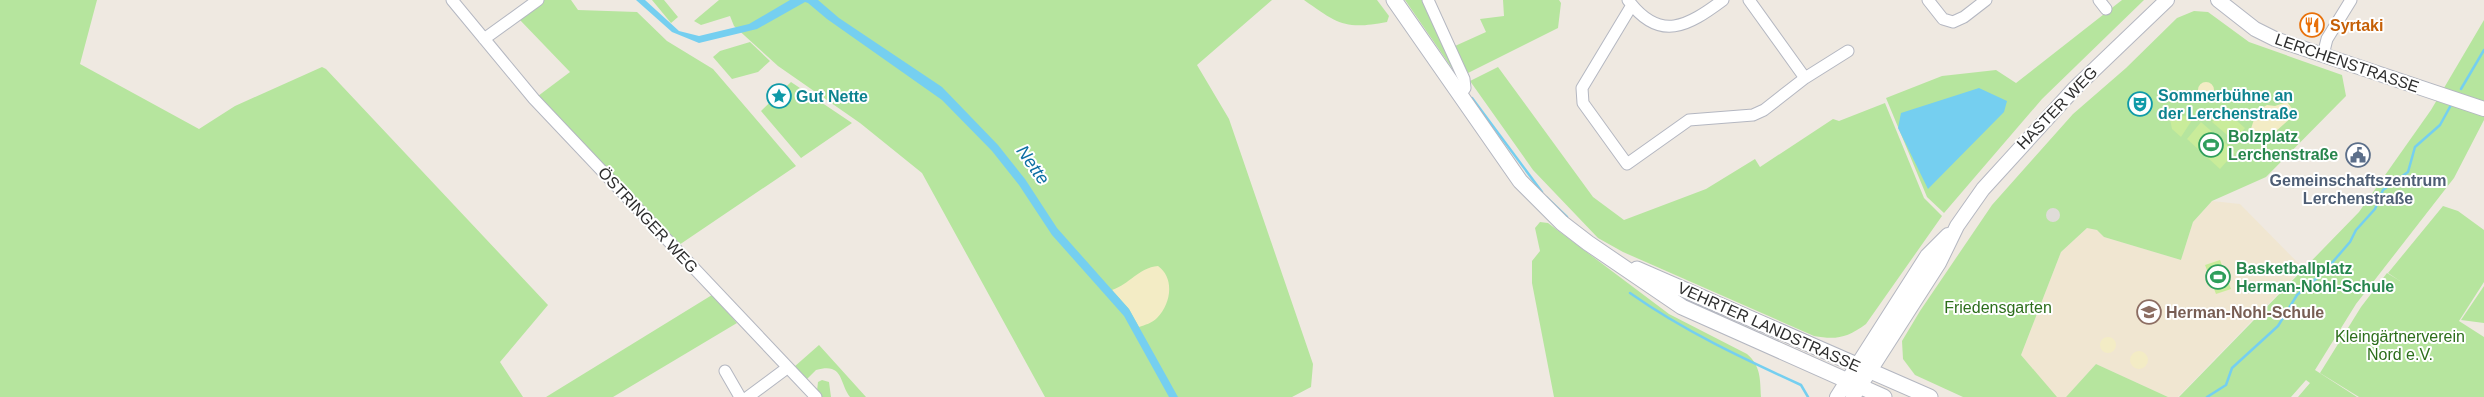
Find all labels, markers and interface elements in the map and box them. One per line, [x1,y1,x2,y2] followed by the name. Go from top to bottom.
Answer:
[2299,12,2325,38] restaurant icon: Syrtaki
[2330,17,2383,34] place label: Syrtaki
[2273,30,2421,96] street label: LERCHENSTRASSE
[2014,63,2100,153] street label: HASTER WEG
[766,83,792,109] place icon: Gut Nette
[2158,87,2298,122] place label: Sommerbühne an der Lerchenstraße
[796,88,868,105] place label: Gut Nette
[2127,91,2153,117] theatre icon: Sommerbühne an der Lerchenstraße
[2228,128,2338,163] place label: Bolzplatz Lerchenstraße
[2198,132,2224,158] sports icon: Bolzplatz Lerchenstraße
[1012,142,1054,188] water label: Nette
[2345,142,2371,168] public building icon: Gemeinschaftszentrum Lerchenstraße
[595,164,701,276] street label: ÖSTRINGER WEG
[2270,172,2446,207] place label: Gemeinschaftszentrum Lerchenstraße
[2236,260,2394,295] place label: Basketballplatz Herman-Nohl-Schule
[2205,264,2231,290] sports icon: Basketballplatz Herman-Nohl-Schule
[1675,279,1863,375] street label: VEHRTER LANDSTRASSE
[1944,299,2052,316] park label: Friedensgarten
[2136,299,2162,325] school or university icon: Herman-Nohl-Schule
[2166,304,2324,321] place label: Herman-Nohl-Schule
[2335,328,2465,363] park label: Kleingärtnerverein Nord e.V.

